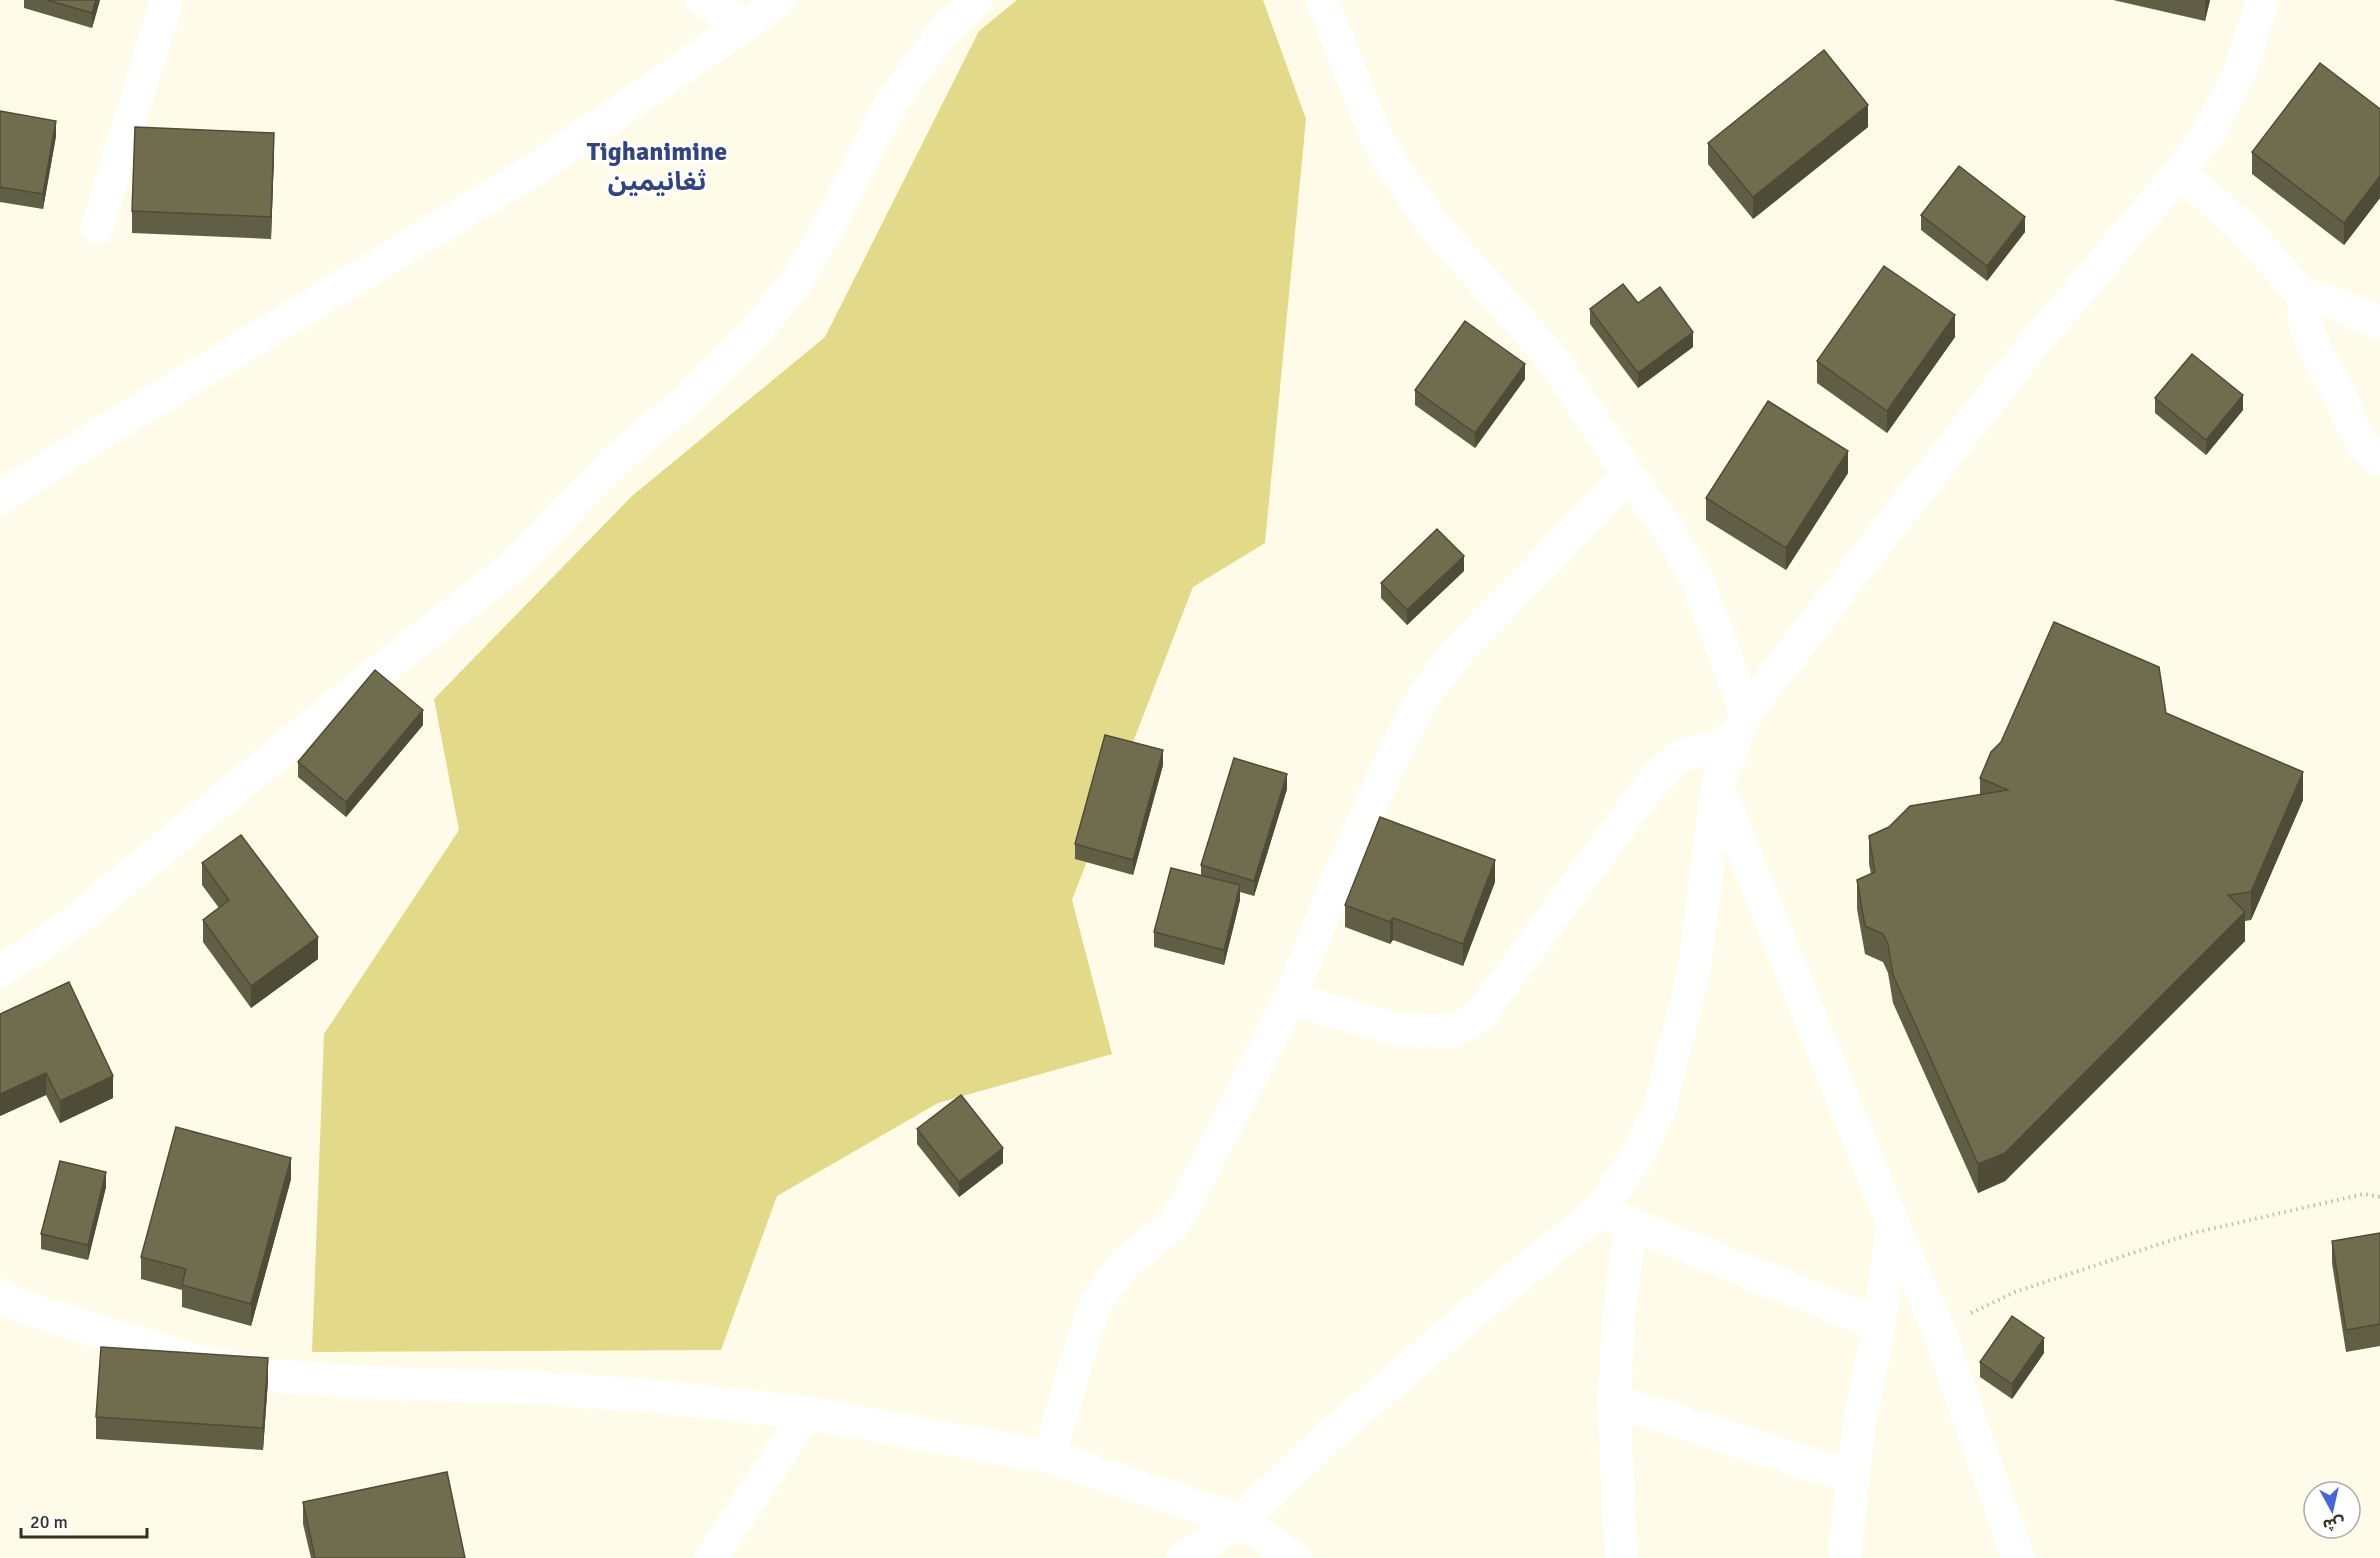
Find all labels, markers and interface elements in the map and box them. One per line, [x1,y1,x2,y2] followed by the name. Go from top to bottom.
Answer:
[587,136,727,198] district label: Tighanimine ثغانيمين
[2302,1480,2362,1540] north arrow
[21,1501,147,1539] scale bar
[30,1511,68,1533] text: 20 m
[2322,1512,2346,1535] text: ش

